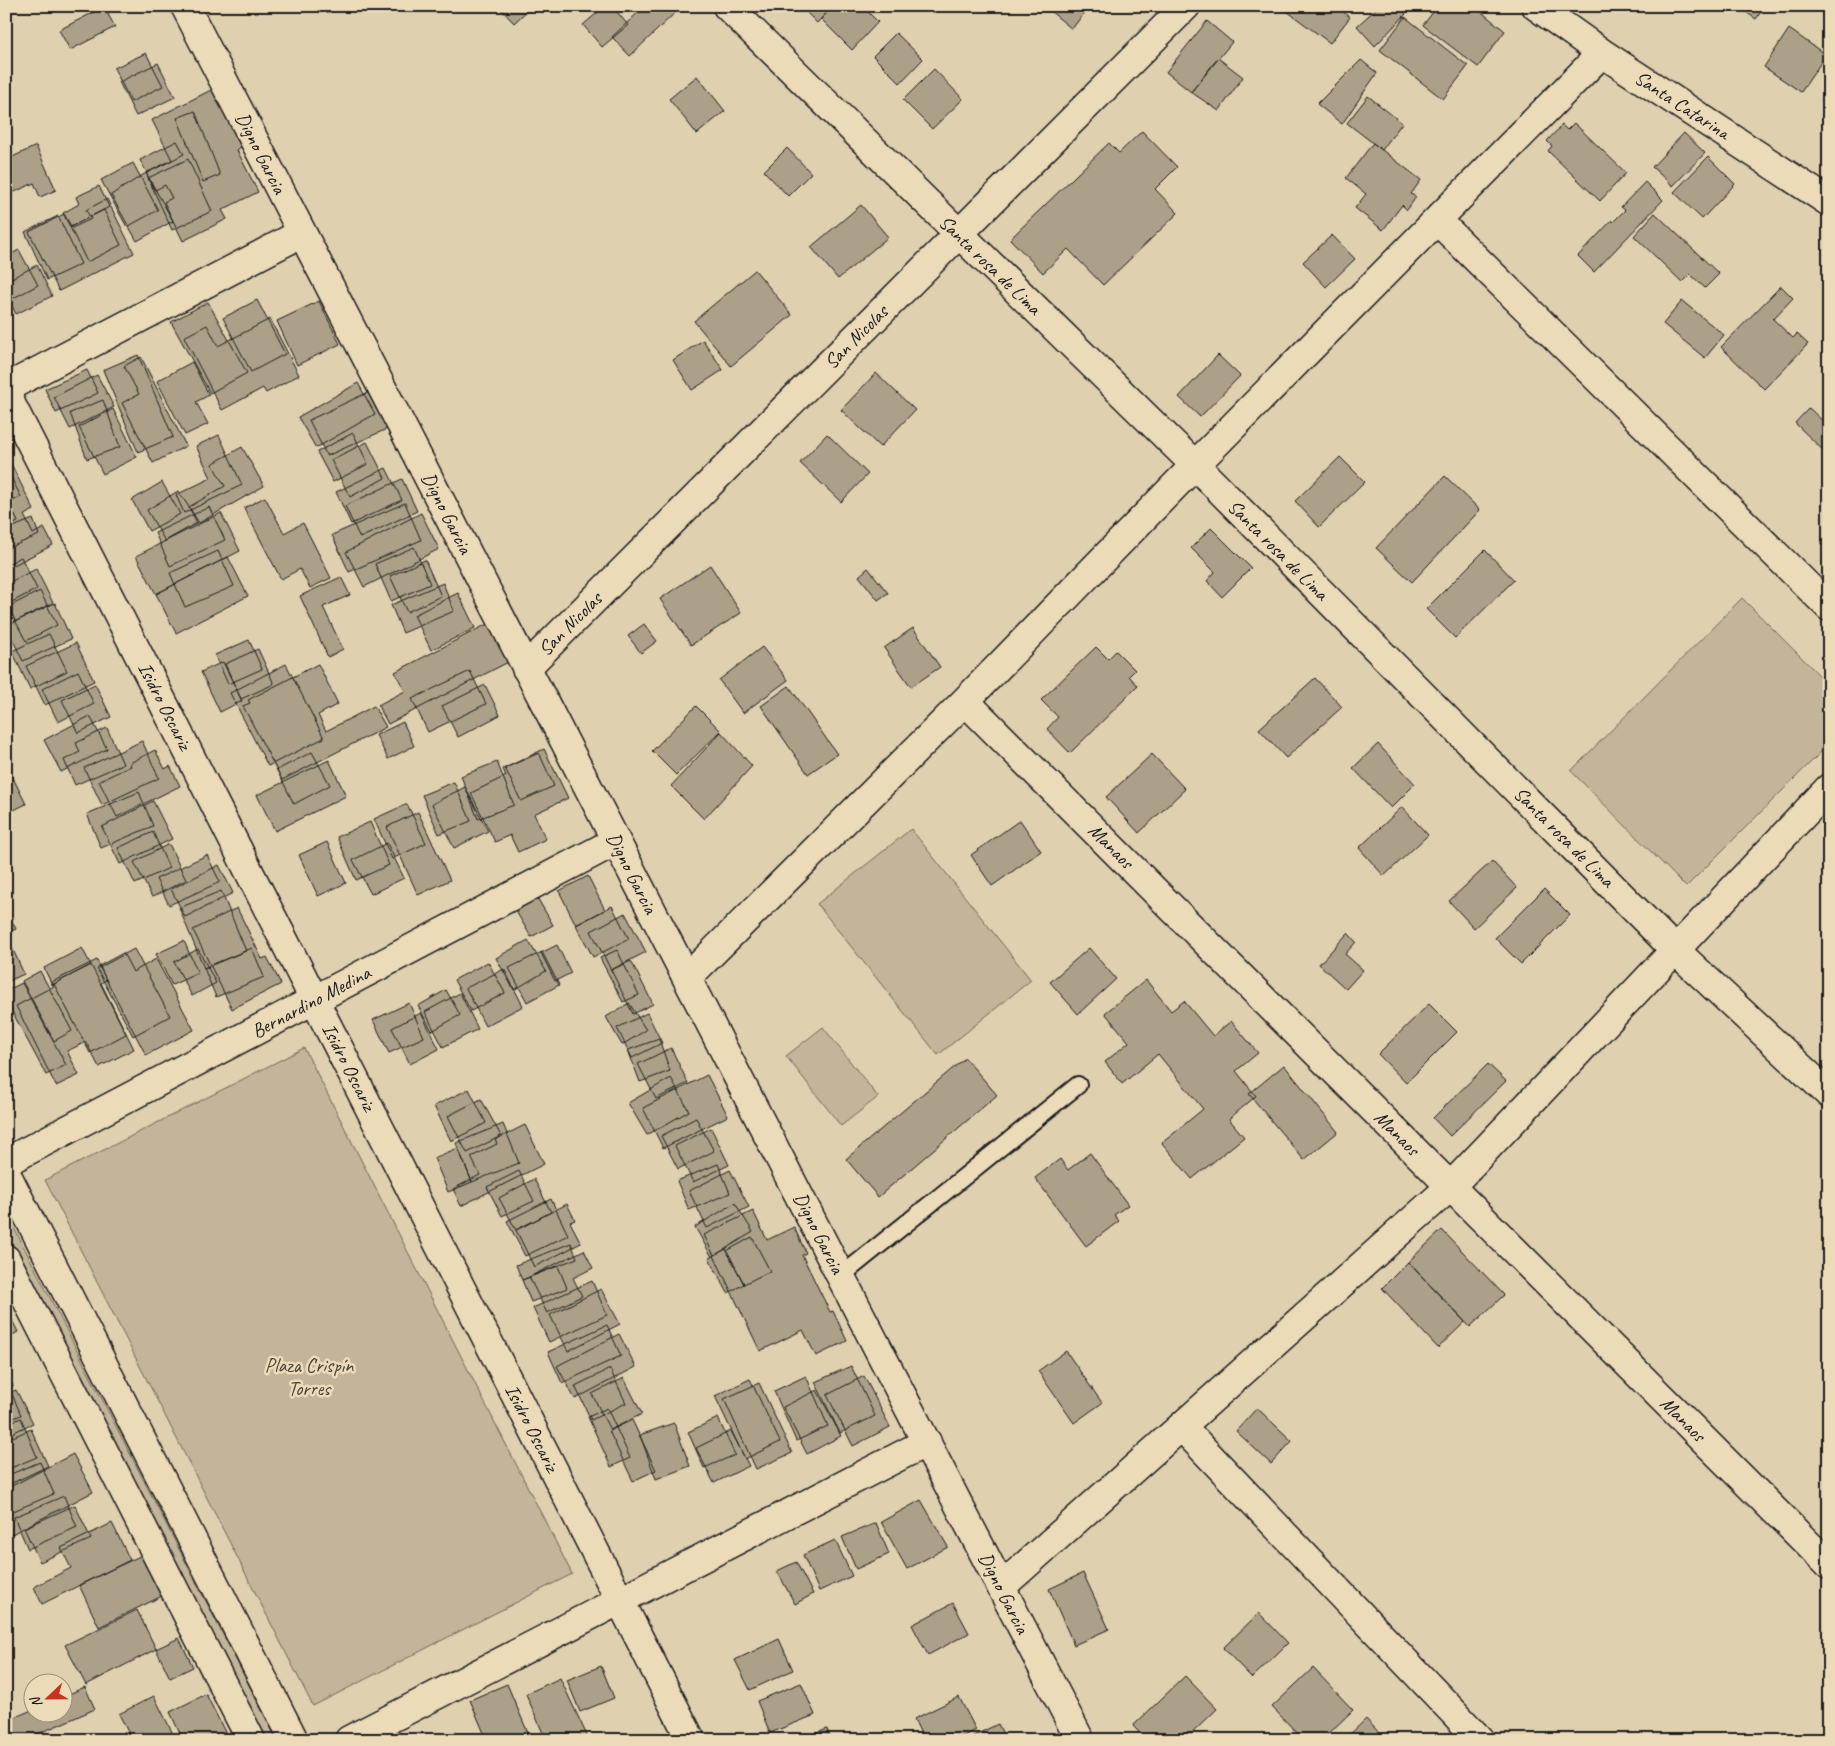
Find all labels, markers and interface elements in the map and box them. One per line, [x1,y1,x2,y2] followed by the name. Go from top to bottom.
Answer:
[1630,65,1736,146] street label: Santa Catarina
[230,108,293,200] street label: Digno Garcia
[934,210,1047,321] street label: Santa rosa de Lima
[819,298,895,374] street label: San Nicolas
[416,468,479,560] street label: Digno Garcia
[1222,494,1335,607] street label: Santa rosa de Lima
[533,585,609,661] street label: San Nicolas
[132,658,199,756] street label: Isidro Oscariz
[1508,781,1621,894] street label: Santa rosa de Lima
[1083,818,1140,875] street label: Manaos
[601,828,664,920] street label: Digno Garcia
[247,960,376,1044] street label: Bernardino Medina
[316,1019,383,1117] street label: Isidro Oscariz
[1369,1105,1426,1162] street label: Manaos
[788,1188,851,1280] street label: Digno Garcia
[265,1353,354,1401] park label: Plaza Crispín Torres
[499,1380,566,1478] street label: Isidro Oscariz
[1655,1391,1712,1448] street label: Manaos
[973,1548,1036,1640] street label: Digno Garcia
[22,1674,72,1724] north arrow
[26,1693,46,1710] text: N

